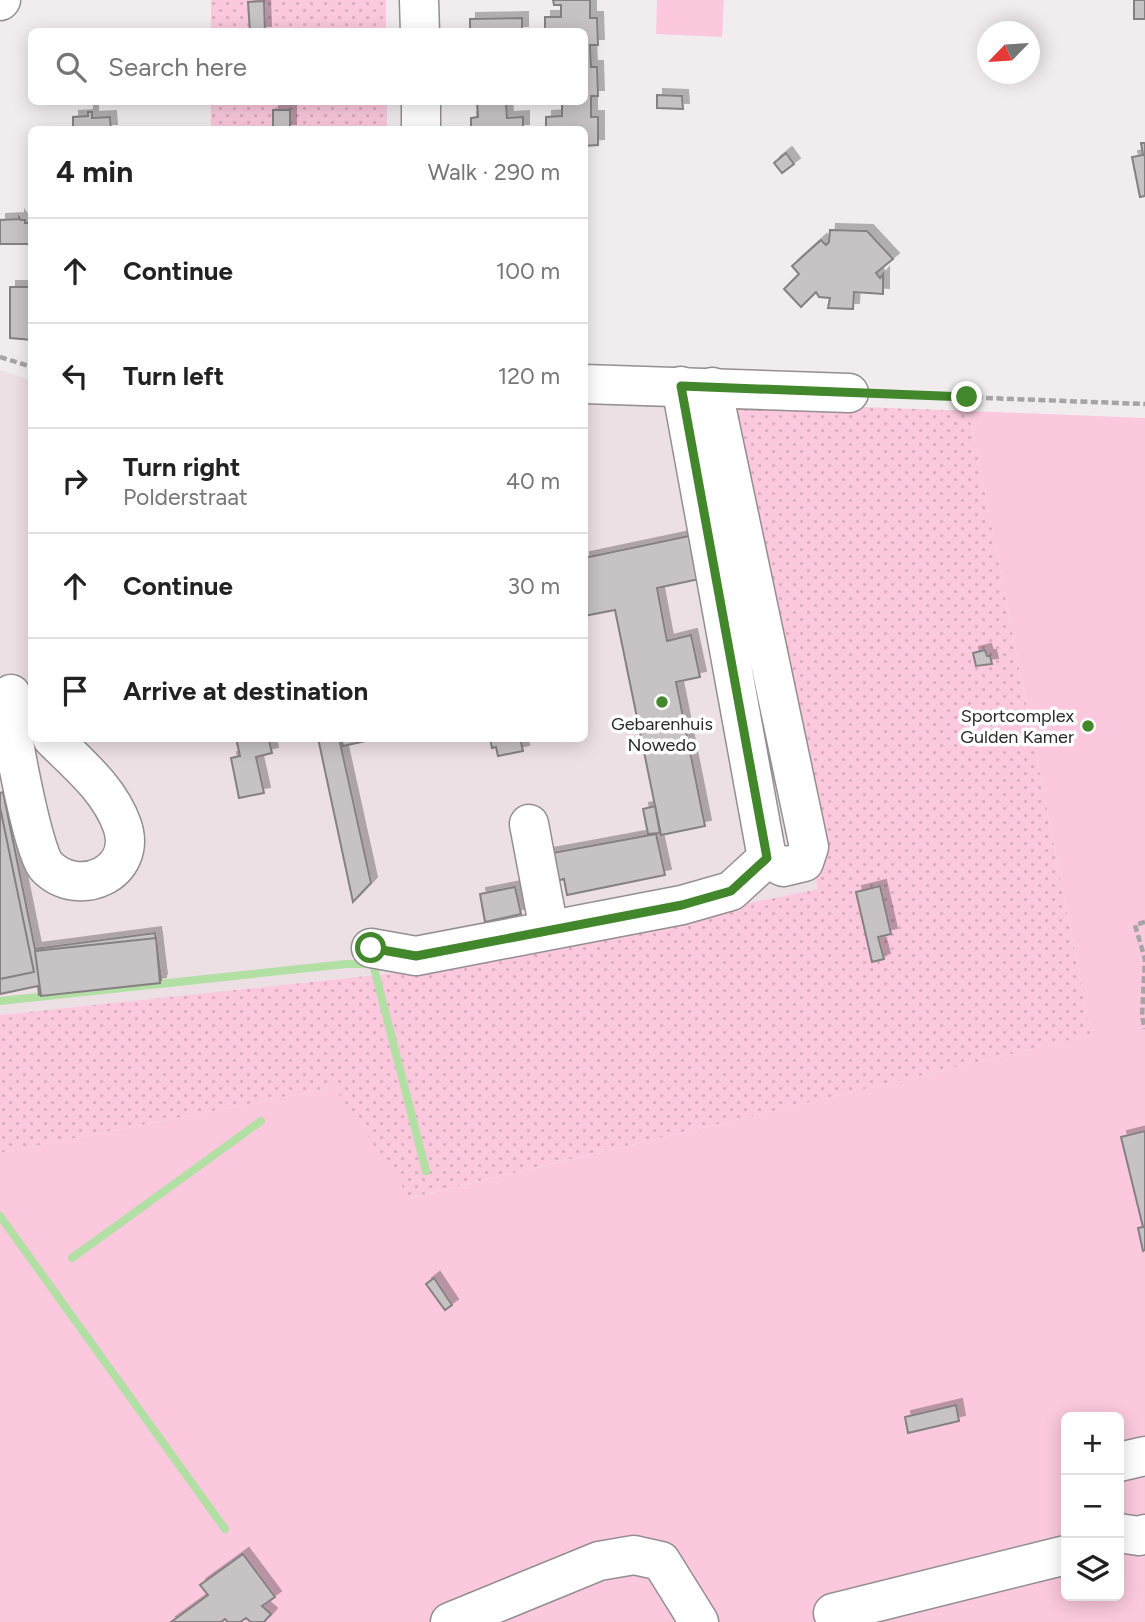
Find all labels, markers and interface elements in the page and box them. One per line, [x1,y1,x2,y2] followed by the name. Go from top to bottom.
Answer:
[977,21,1040,84] north arrow
[28,28,588,105] search box
[52,48,90,86] icon: search
[108,51,247,83] text: Search here
[56,153,133,190] text: 4 min
[428,158,560,186] text: Walk · 290 m
[56,252,94,290] icon: ahead
[123,255,233,287] text: Continue
[496,257,560,285] text: 100 m
[56,357,94,395] icon: left
[123,360,224,392] text: Turn left
[498,362,560,390] text: 120 m
[951,381,982,412] route end
[123,451,240,483] text: Turn right
[56,462,94,500] icon: right
[506,467,560,495] text: 40 m
[123,483,248,511] text: Polderstraat
[56,567,94,605] icon: ahead
[123,570,233,602] text: Continue
[507,572,560,600] text: 30 m
[56,672,94,710] icon: arrive
[123,675,368,707] text: Arrive at destination
[654,694,670,710] marker: Gebarenhuis Nowedo
[960,705,1074,748] place label: Sportcomplex Gulden Kamer
[611,713,713,756] place label: Gebarenhuis Nowedo
[1080,718,1096,734] marker: Sportcomplex Gulden Kamer
[355,932,386,963] route start
[1061,1412,1124,1601] map controls
[1061,1412,1124,1475] button: +
[1061,1475,1124,1538] button: −
[1061,1538,1124,1601] button: layers

